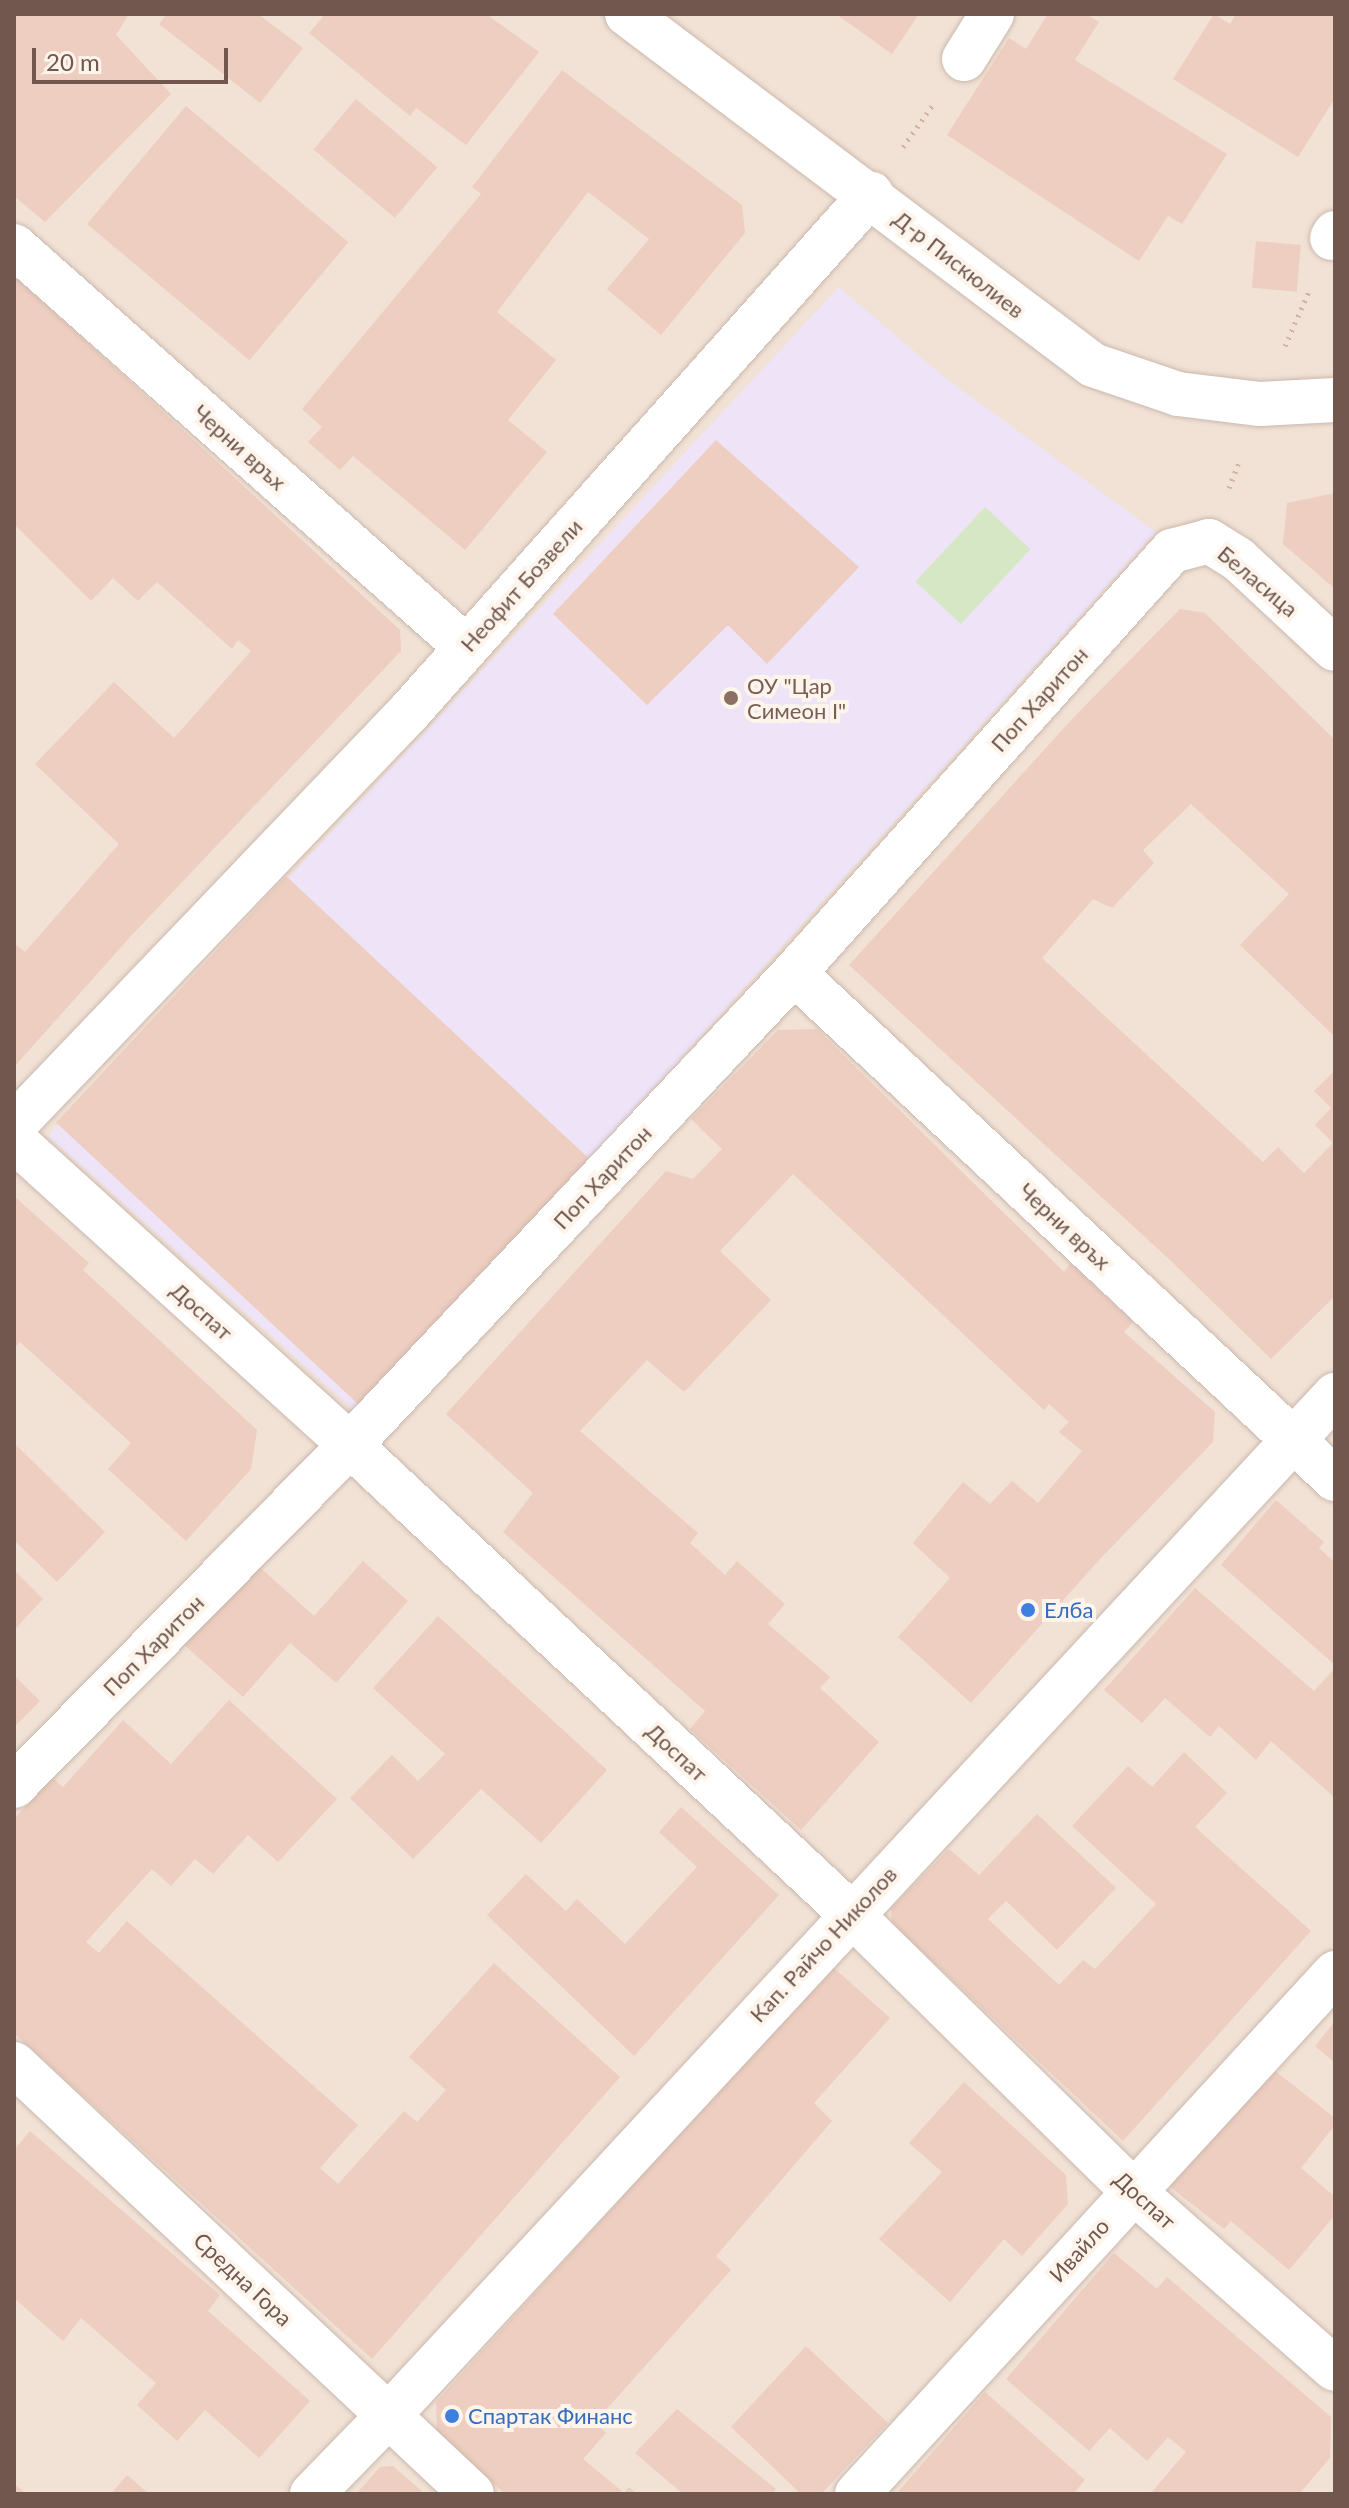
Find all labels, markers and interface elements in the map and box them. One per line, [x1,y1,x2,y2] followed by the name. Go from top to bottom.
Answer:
[36,32,232,82] scale bar
[46,47,100,76] text: 20 m
[888,205,1030,323] street label: Д-р Пискюлиев
[188,399,292,495] street label: Черни връх
[455,513,587,657] street label: Неофит Бозвели
[1213,540,1303,622] street label: Беласица
[985,641,1093,757] street label: Поп Харитон
[747,672,846,724] place label: ОУ "Цар Симеон I"
[722,689,740,707] marker: ОУ "Цар Симеон I"
[547,1120,657,1234] street label: Поп Харитон
[1014,1177,1116,1275] street label: Черни връх
[166,1277,238,1345] street label: Доспат
[97,1589,209,1701] street label: Поп Харитон
[1044,1597,1093,1623] place label: Елба
[1019,1601,1037,1619] marker: Елба
[641,1717,713,1787] street label: Доспат
[744,1861,902,2027] street label: Кап. Райчо Николов
[1109,2166,1181,2234] street label: Доспат
[1044,2213,1114,2287] street label: Ивайло
[188,2227,298,2331] street label: Средна Гора
[468,2403,633,2429] place label: Спартак Финанс
[443,2407,461,2425] marker: Спартак Финанс

